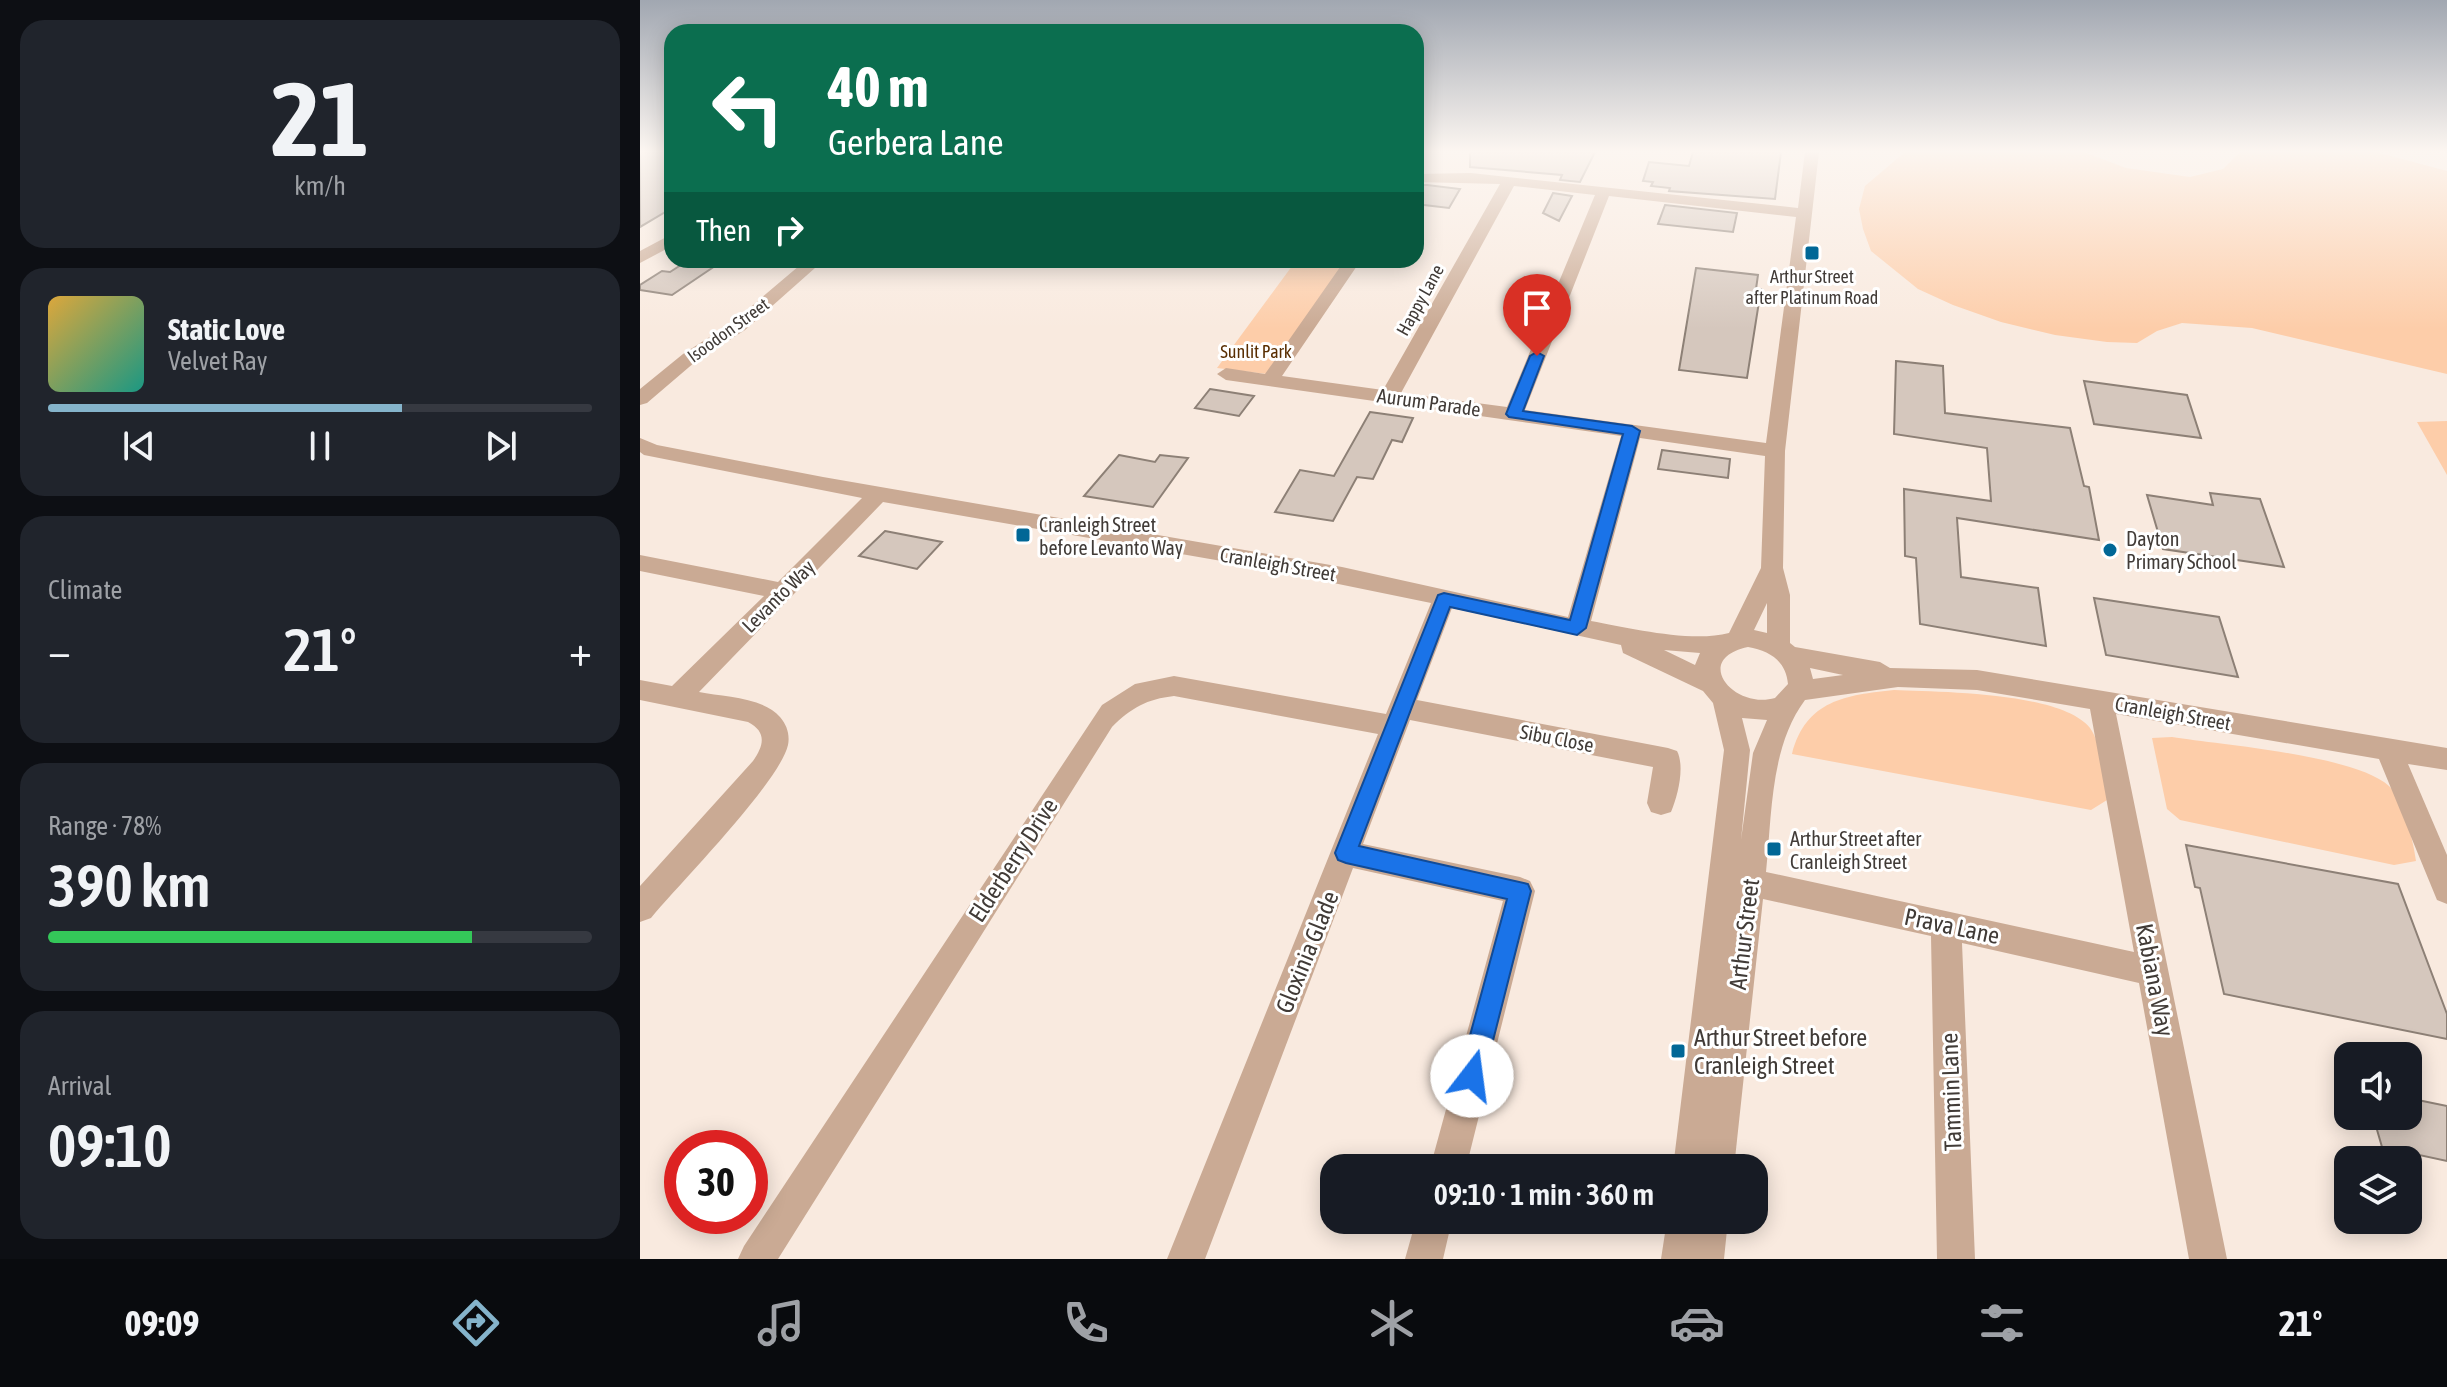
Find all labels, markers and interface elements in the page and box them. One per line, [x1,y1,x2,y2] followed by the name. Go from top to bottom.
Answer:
[828,55,929,119] text: 40 m
[696,56,800,160] icon: left
[271,59,369,178] text: 21
[828,121,1004,163] text: Gerbera Lane
[294,171,346,201] text: km/h
[767,208,811,252] icon: right
[696,213,751,247] text: Then
[1803,244,1821,262] marker: Arthur Street after Platinum Road
[1392,261,1448,339] street label: Happy Lane
[1746,266,1878,308] place label: Arthur Street after Platinum Road
[1503,274,1571,356] pin
[1515,286,1559,330] icon: arrive
[683,293,773,367] street label: Isoodon Street
[168,312,285,346] text: Static Love
[1220,341,1292,362] park label: Sunlit Park
[168,346,268,376] text: Velvet Ray
[1376,383,1482,421] street label: Aurum Parade
[117,424,161,468] icon: previous
[298,424,342,468] icon: pause
[479,424,523,468] icon: next
[1039,513,1183,559] place label: Cranleigh Street before Levanto Way
[1014,526,1032,544] marker: Cranleigh Street before Levanto Way
[2126,527,2237,573] place label: Dayton Primary School
[2101,541,2119,559] marker: Dayton Primary School
[1218,542,1338,586] street label: Cranleigh Street
[737,555,819,637] street label: Levanto Way
[48,575,122,605] text: Climate
[284,615,356,684] text: 21°
[48,625,71,675] text: −
[569,625,592,675] text: +
[2113,691,2233,735] street label: Cranleigh Street
[1518,720,1596,756] street label: Sibu Close
[963,793,1063,927] street label: Elderberry Drive
[48,811,161,841] text: Range · 78%
[1790,827,1922,873] place label: Arthur Street after Cranleigh Street
[1765,840,1783,858] marker: Arthur Street after Cranleigh Street
[48,851,210,920] text: 390 km
[1724,877,1764,991] street label: Arthur Street
[1270,887,1344,1017] street label: Gloxinia Glade
[1902,903,2002,949] street label: Prava Lane
[2131,921,2179,1039] street label: Kabiana Way
[1694,1024,1867,1079] place label: Arthur Street before Cranleigh Street
[1935,1033,1967,1151] street label: Tammin Lane
[1430,1034,1514,1118] position arrow
[1669,1042,1687,1060] marker: Arthur Street before Cranleigh Street
[2334,1042,2422,1234] map controls
[2334,1042,2422,1130] button: sound
[48,1071,112,1101] text: Arrival
[48,1111,171,1180] text: 09:10
[664,1130,768,1234] speed limit sign: 30
[2334,1146,2422,1234] button: layers
[1434,1177,1654,1211] text: 09:10 · 1 min · 360 m
[448,1295,504,1351] icon: directions
[753,1295,809,1351] icon: music
[1058,1295,1114,1351] icon: phone
[1364,1295,1420,1351] icon: climate
[1669,1295,1725,1351] icon: car
[1974,1295,2030,1351] icon: filters
[125,1302,199,1344] text: 09:09
[2279,1302,2322,1344] text: 21°

